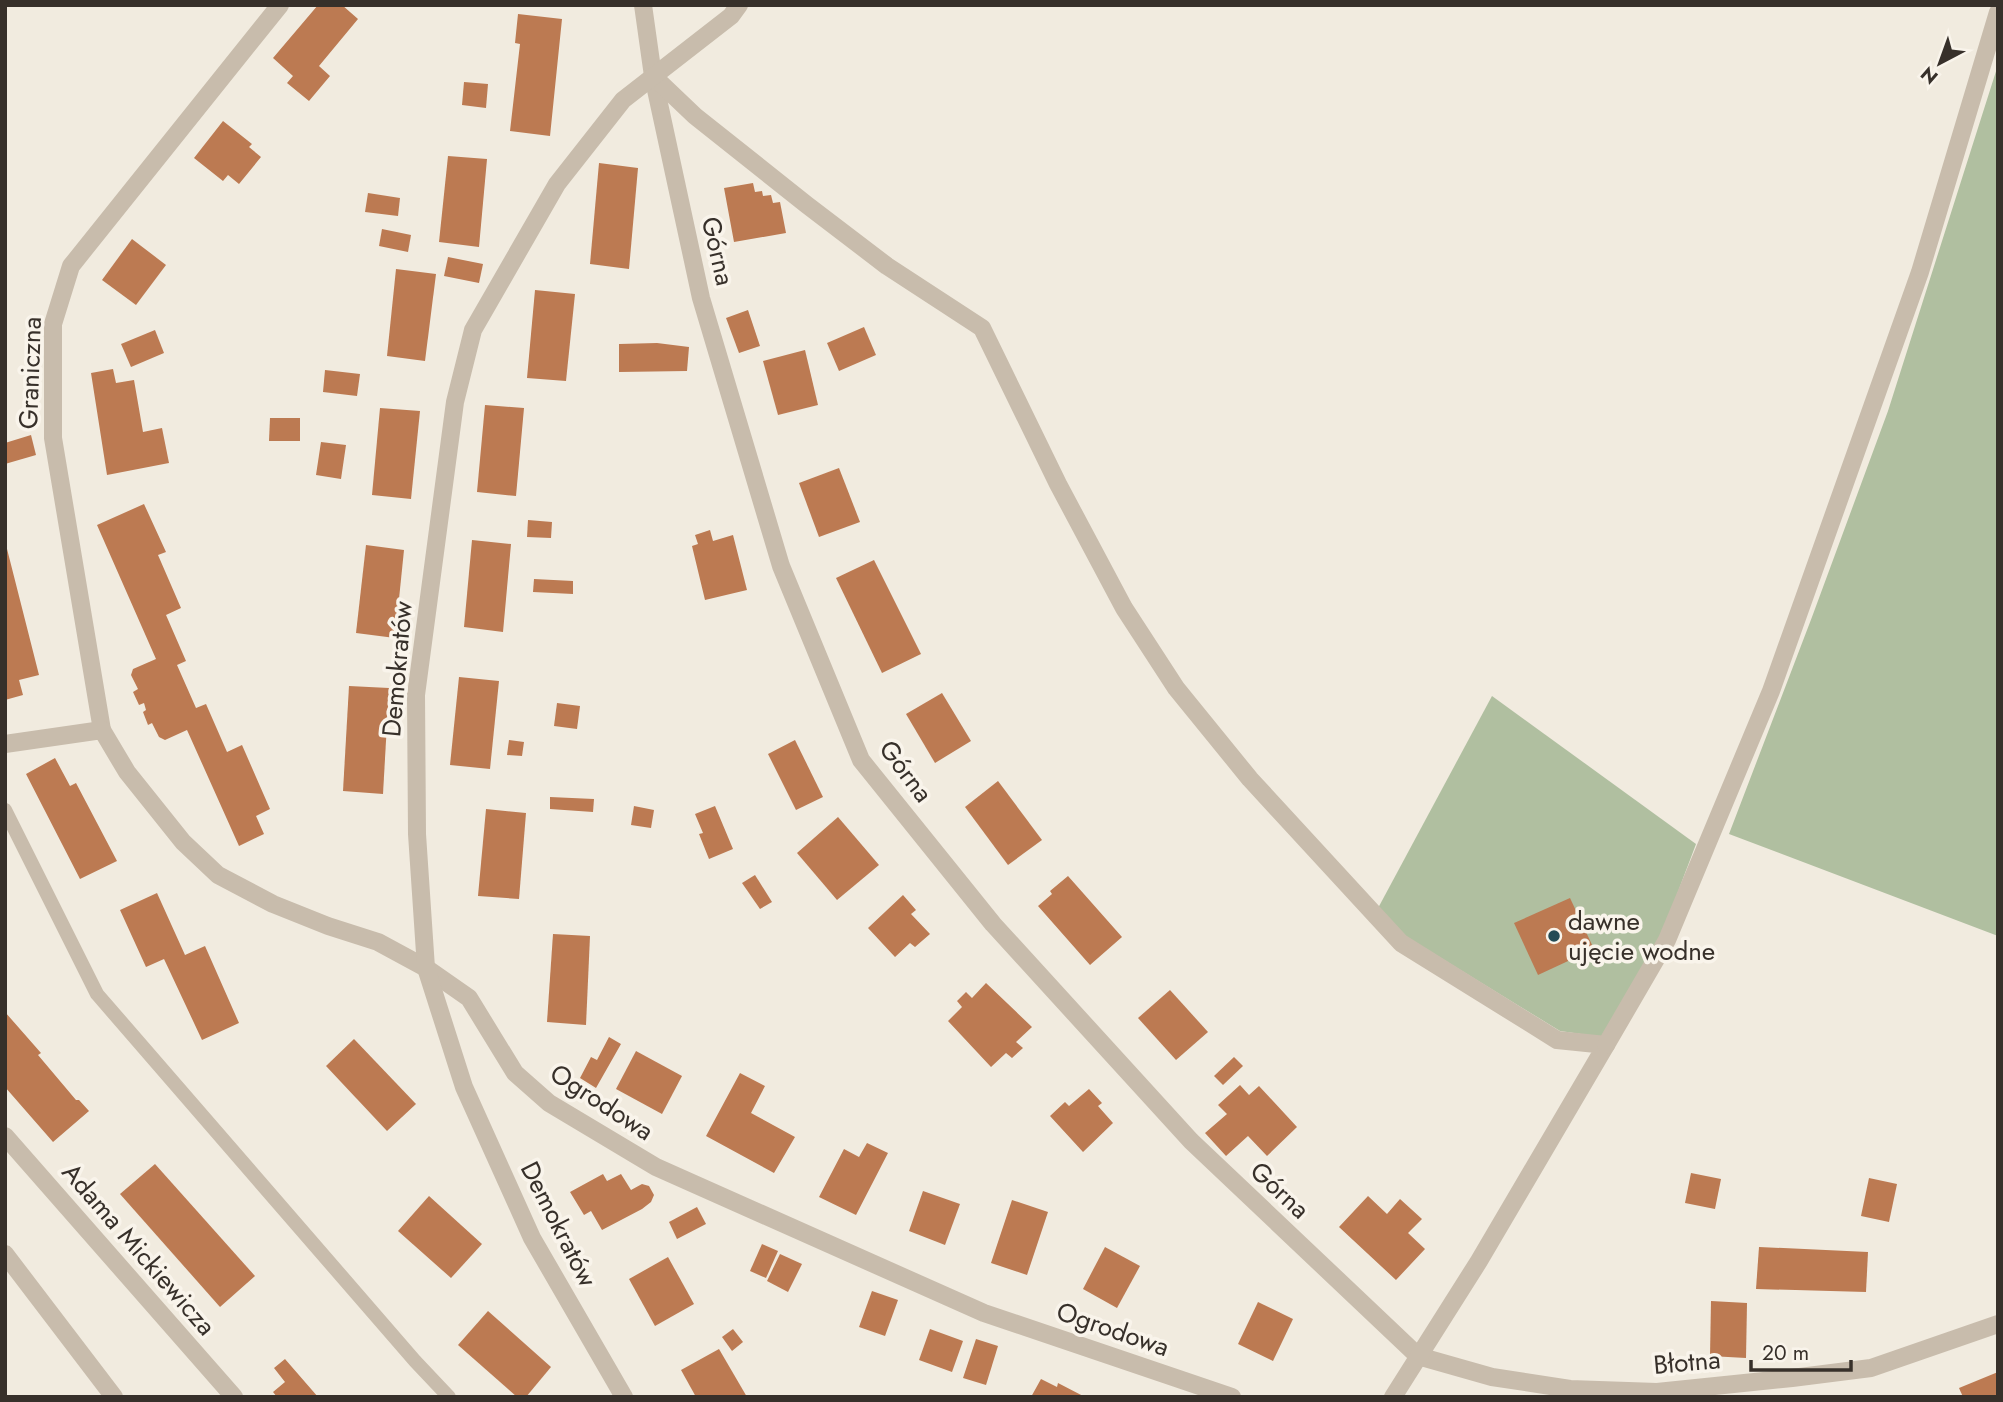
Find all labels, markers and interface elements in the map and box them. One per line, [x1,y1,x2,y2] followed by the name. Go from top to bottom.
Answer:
[1905,28,1975,98] north arrow
[1915,60,1944,91] text: N
[692,213,744,289] street label: Górna
[9,316,51,430] street label: Graniczna
[372,599,422,738] street label: Demokratów
[870,732,942,810] street label: Górna
[1568,902,1715,970] place label: dawne ujęcie wodne
[1546,928,1562,944] marker: dawne ujęcie wodne
[543,1054,661,1150] street label: Ogrodowa
[1242,1152,1318,1228] street label: Górna
[53,1154,225,1344] street label: Adama Mickiewicza
[511,1155,607,1294] street label: Demokratów
[1052,1292,1174,1366] street label: Ogrodowa
[1751,1328,1851,1372] scale bar
[1762,1338,1809,1368] text: 20 m
[1652,1340,1722,1384] street label: Błotna

